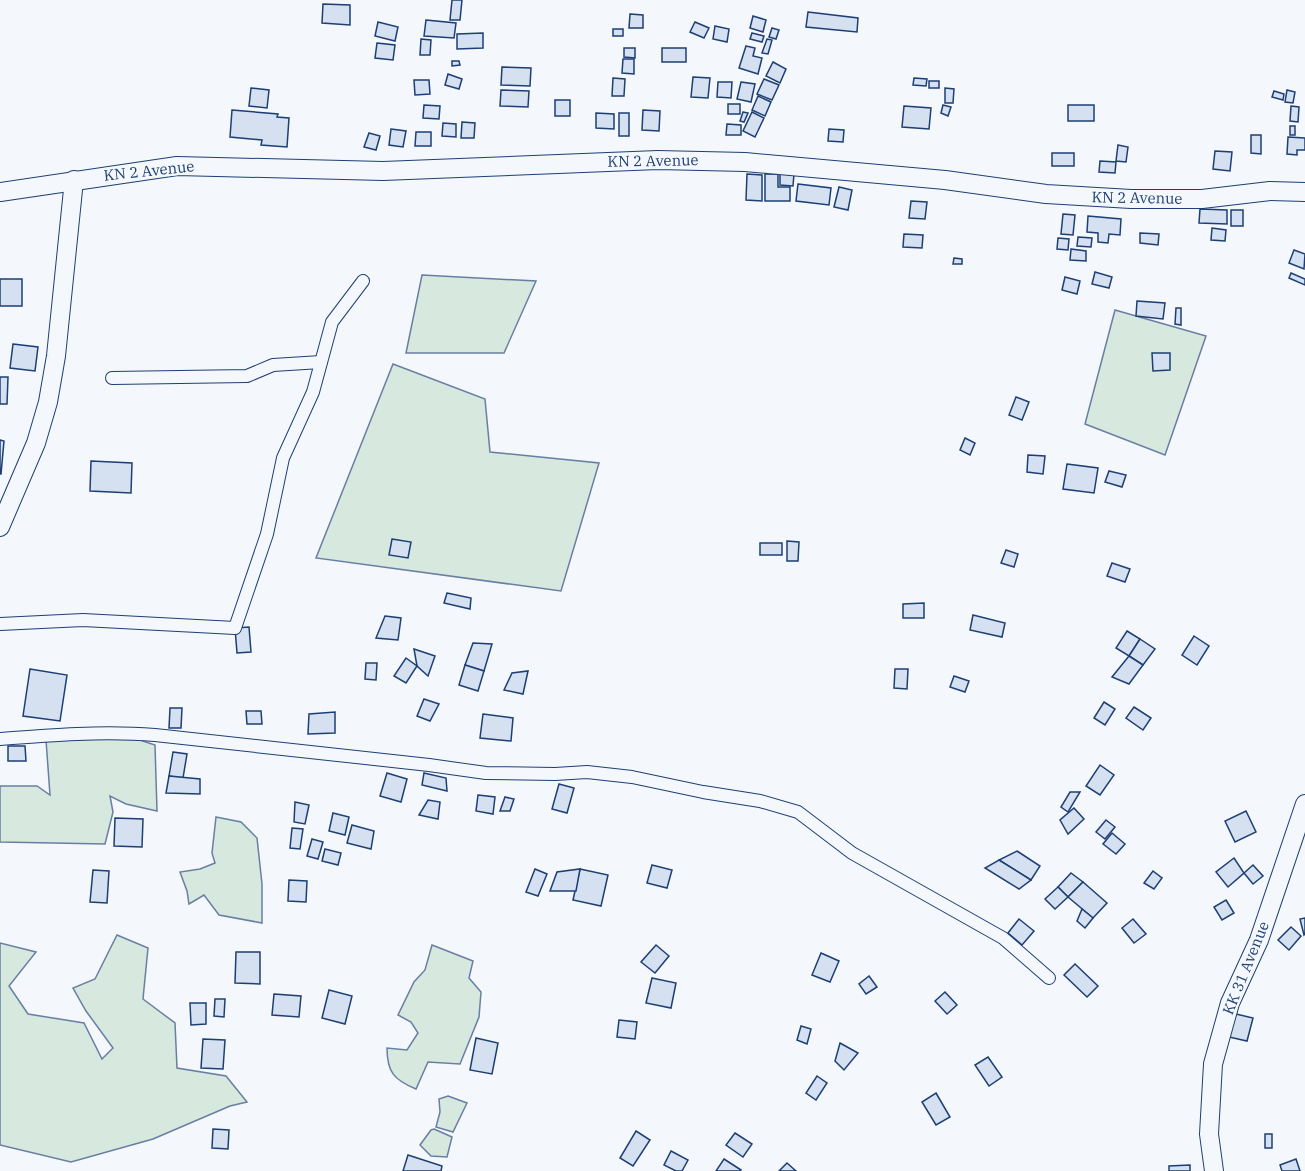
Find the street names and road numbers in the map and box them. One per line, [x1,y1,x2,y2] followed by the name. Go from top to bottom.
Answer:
[607,150,699,171] street label: KN 2 Avenue
[103,156,195,185] street label: KN 2 Avenue
[1091,187,1183,208] street label: KN 2 Avenue
[1218,918,1273,1017] street label: KK 31 Avenue

